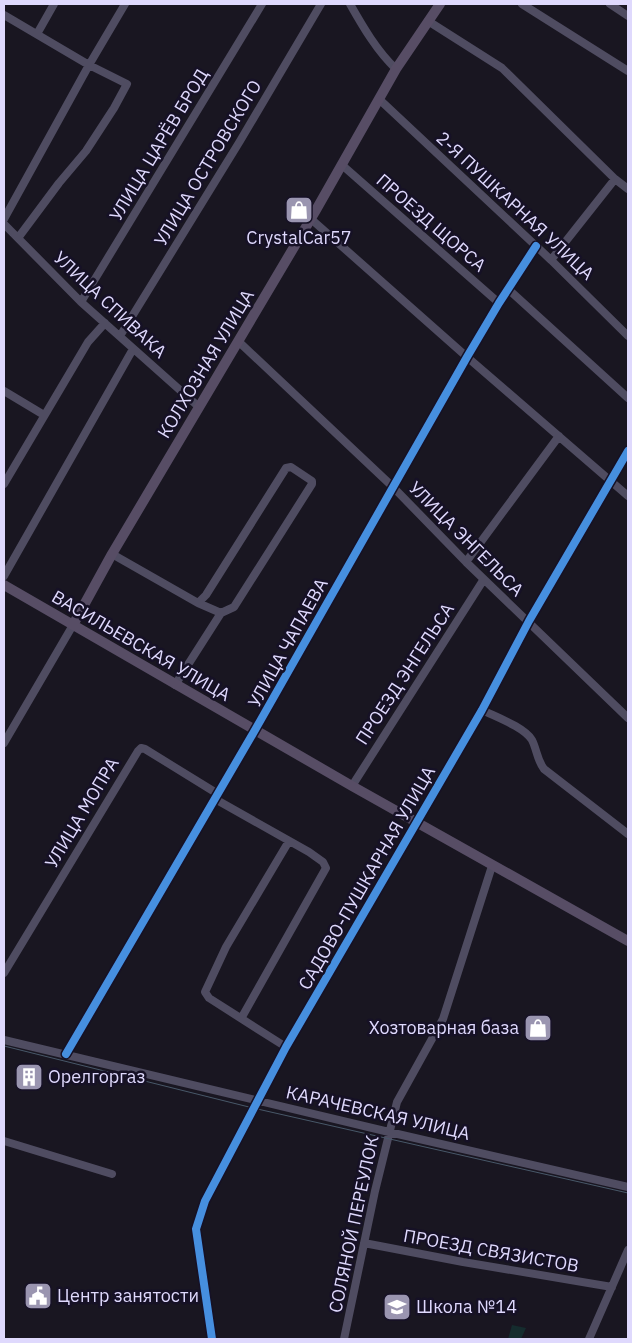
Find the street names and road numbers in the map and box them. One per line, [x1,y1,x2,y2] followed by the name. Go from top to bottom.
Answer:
[104,64,213,225] street label: УЛИЦА ЦАРЁВ БРОД
[149,75,266,250] street label: УЛИЦА ОСТРОВСКОГО
[432,126,599,285] street label: 2-Я ПУШКАРНАЯ УЛИЦА
[372,169,491,277] street label: ПРОЕЗД ЩОРСА
[49,246,172,363] street label: УЛИЦА СПИВАКА
[152,285,259,442] street label: КОЛХОЗНАЯ УЛИЦА
[404,476,529,601] street label: УЛИЦА ЭНГЕЛЬСА
[242,574,333,712] street label: УЛИЦА ЧАПАЕВА
[48,585,235,706] street label: ВАСИЛЬЕВСКАЯ УЛИЦА
[350,598,459,749] street label: ПРОЕЗД ЭНГЕЛЬСА
[39,753,124,872] street label: УЛИЦА МОПРА
[293,761,440,994] street label: САДОВО-ПУШКАРНАЯ УЛИЦА
[284,1080,473,1145] street label: КАРАЧЕВСКАЯ УЛИЦА
[323,1133,384,1315] street label: СОЛЯНОЙ ПЕРЕУЛОК
[402,1224,581,1277] street label: ПРОЕЗД СВЯЗИСТОВ

